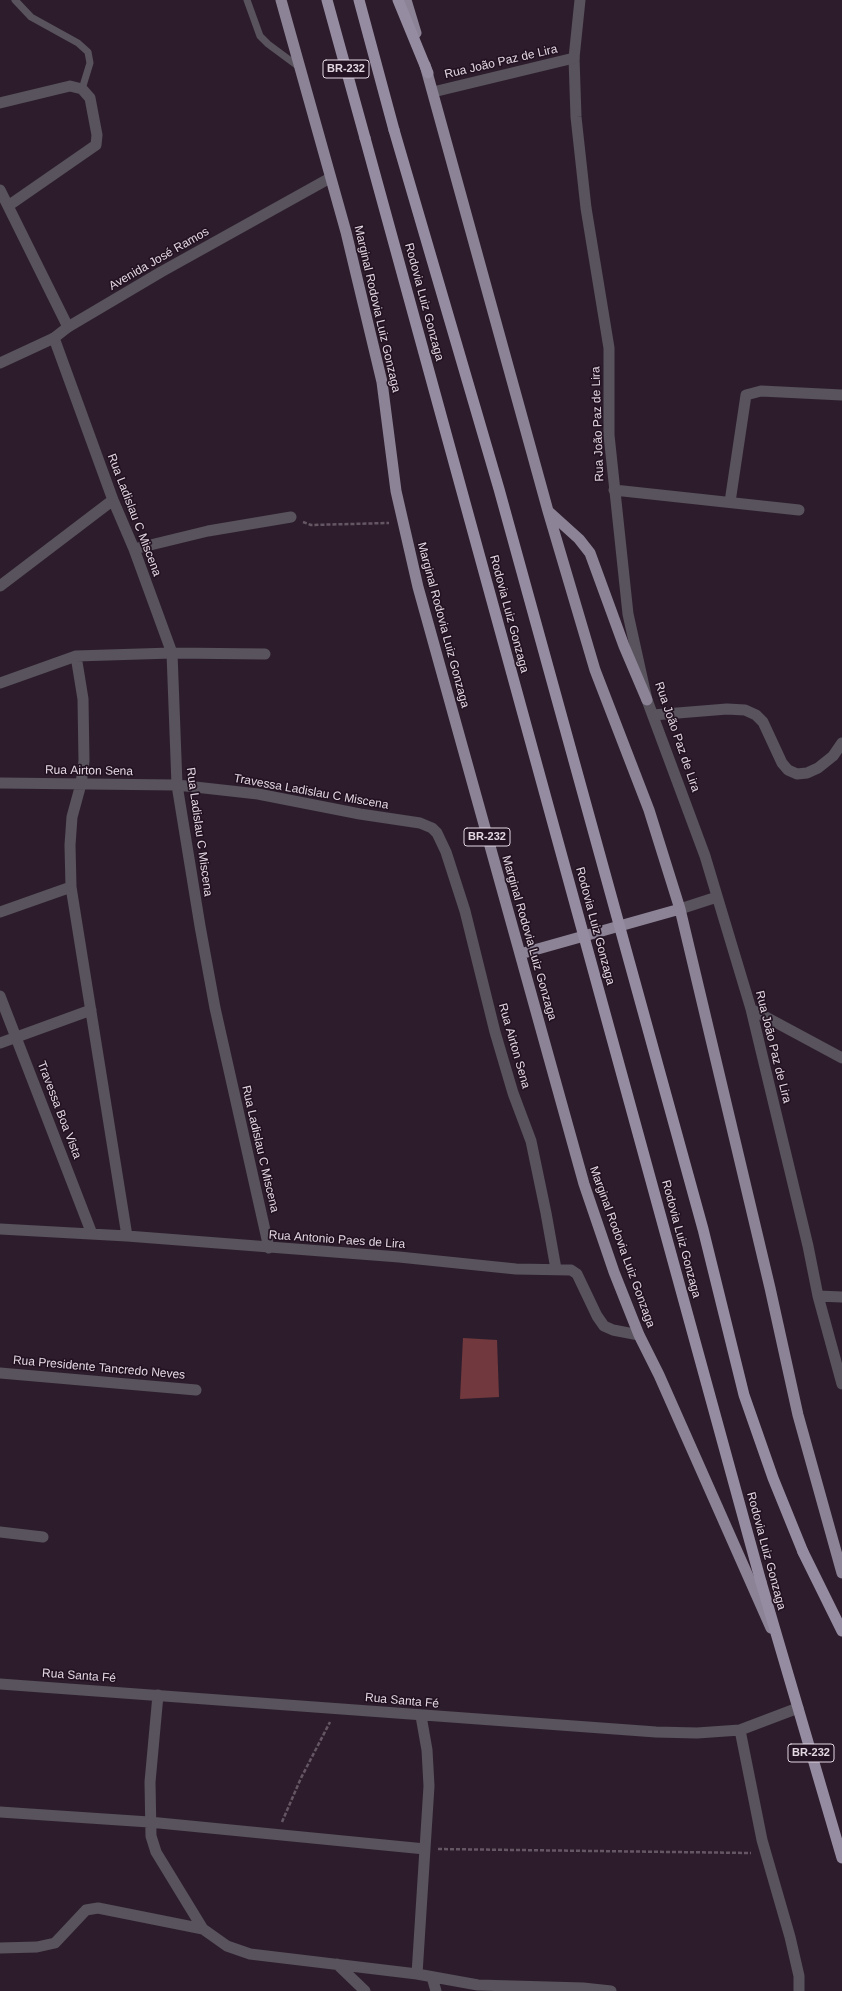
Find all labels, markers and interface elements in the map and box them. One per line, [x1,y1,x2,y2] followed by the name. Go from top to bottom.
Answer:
[443,42,559,82] street label: Rua João Paz de Lira
[323,60,369,78] road number: BR-232
[106,224,212,294] street label: Avenida José Ramos
[351,224,403,394] street label: Marginal Rodovia Luiz Gonzaga
[401,241,447,363] street label: Rodovia Luiz Gonzaga
[589,366,607,482] street label: Rua João Paz de Lira
[104,452,164,578] street label: Rua Ladislau C Miscena
[414,541,472,709] street label: Marginal Rodovia Luiz Gonzaga
[486,553,532,675] street label: Rodovia Luiz Gonzaga
[651,680,703,794] street label: Rua João Paz de Lira
[45,763,133,779] street label: Rua Airton Sena
[183,767,215,897] street label: Rua Ladislau C Miscena
[232,771,390,813] street label: Travessa Ladislau C Miscena
[464,828,510,846] road number: BR-232
[499,854,559,1022] street label: Marginal Rodovia Luiz Gonzaga
[572,865,618,987] street label: Rodovia Luiz Gonzaga
[752,989,794,1105] street label: Rua João Paz de Lira
[495,1002,533,1090] street label: Rua Airton Sena
[34,1059,84,1161] street label: Travessa Boa Vista
[238,1084,282,1214] street label: Rua Ladislau C Miscena
[586,1164,658,1330] street label: Marginal Rodovia Luiz Gonzaga
[658,1178,704,1300] street label: Rodovia Luiz Gonzaga
[268,1228,406,1252] street label: Rua Antonio Paes de Lira
[12,1353,186,1383] street label: Rua Presidente Tancredo Neves
[743,1490,789,1612] street label: Rodovia Luiz Gonzaga
[42,1666,116,1686] street label: Rua Santa Fé
[364,1691,440,1711] street label: Rua Santa Fé
[788,1744,834,1762] road number: BR-232

